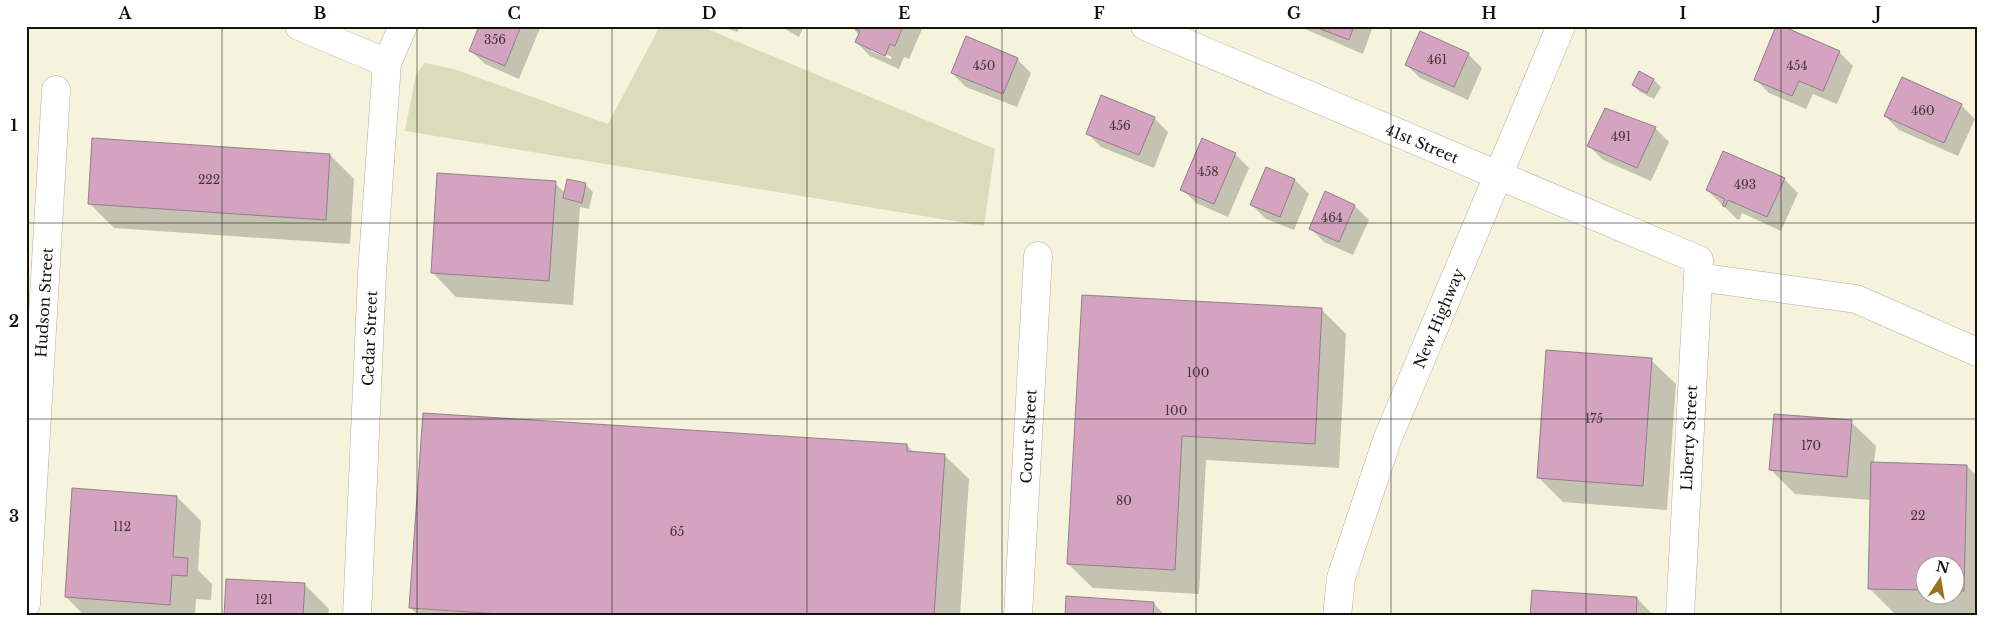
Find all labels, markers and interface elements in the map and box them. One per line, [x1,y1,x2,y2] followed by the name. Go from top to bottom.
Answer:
[118,3,133,23] text: A
[314,3,327,23] text: B
[507,3,521,23] text: C
[702,3,716,23] text: D
[898,3,910,23] text: E
[1093,3,1105,23] text: F
[1287,3,1301,23] text: G
[1481,3,1497,23] text: H
[1680,3,1687,23] text: I
[1872,3,1881,23] text: J
[484,32,506,47] house number: 356
[1427,52,1447,67] house number: 461
[973,58,995,73] house number: 450
[1787,58,1807,73] house number: 454
[1911,103,1935,118] house number: 460
[11,115,18,135] text: 1
[1109,118,1131,133] house number: 456
[1383,119,1462,167] street label: 41st Street
[1611,129,1631,144] house number: 491
[1197,164,1219,179] house number: 458
[198,172,220,187] house number: 222
[1734,177,1756,192] house number: 493
[1321,210,1343,225] house number: 464
[31,247,56,358] street label: Hudson Street
[1409,265,1468,371] street label: New Highway
[358,290,381,386] street label: Cedar Street
[9,311,19,331] text: 2
[1187,365,1209,380] house number: 100
[1677,384,1701,491] street label: Liberty Street
[1016,388,1040,484] street label: Court Street
[1165,403,1187,418] house number: 100
[1585,411,1603,426] house number: 175
[1801,438,1821,453] house number: 170
[1116,493,1132,508] house number: 80
[9,506,19,526] text: 3
[1911,508,1925,523] house number: 22
[113,519,131,534] house number: 112
[670,524,684,539] house number: 65
[1916,554,1966,604] north arrow
[1934,557,1951,577] text: N
[255,592,273,607] house number: 121

